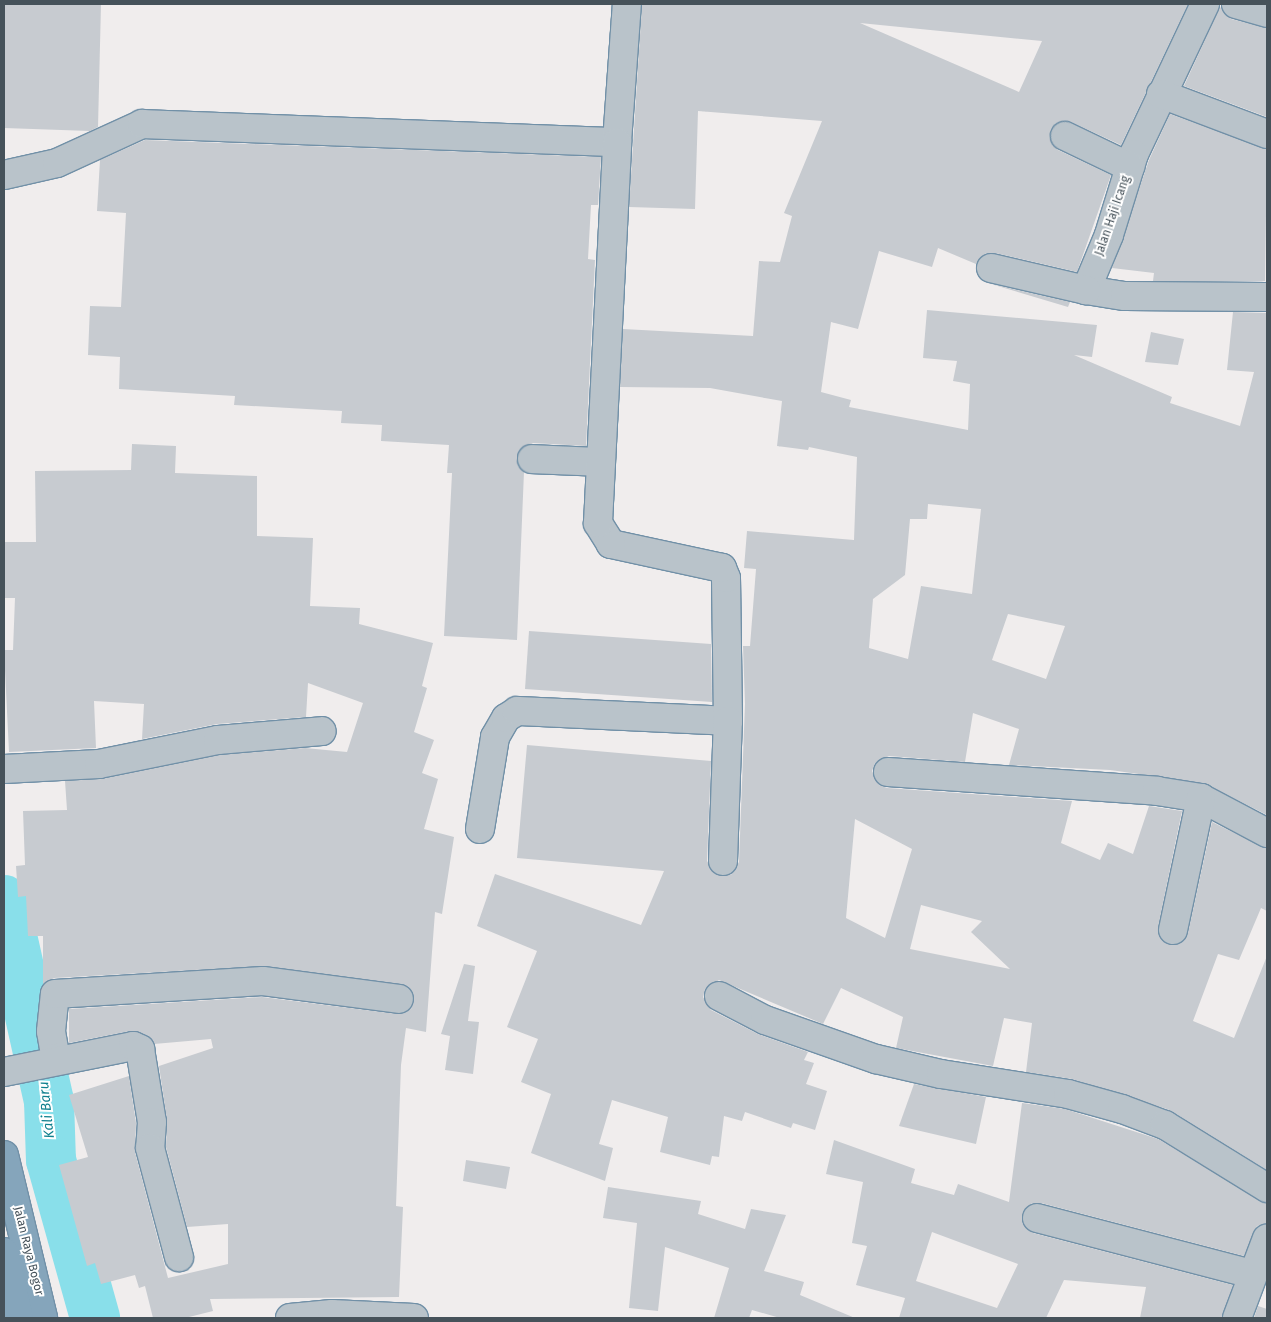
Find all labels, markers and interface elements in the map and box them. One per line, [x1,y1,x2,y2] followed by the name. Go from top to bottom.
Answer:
[1093,174,1133,258] street label: Jalan Haji Icang
[36,1081,58,1139] water label: Kali Baru
[10,1205,46,1297] street label: Jalan Raya Bogor

